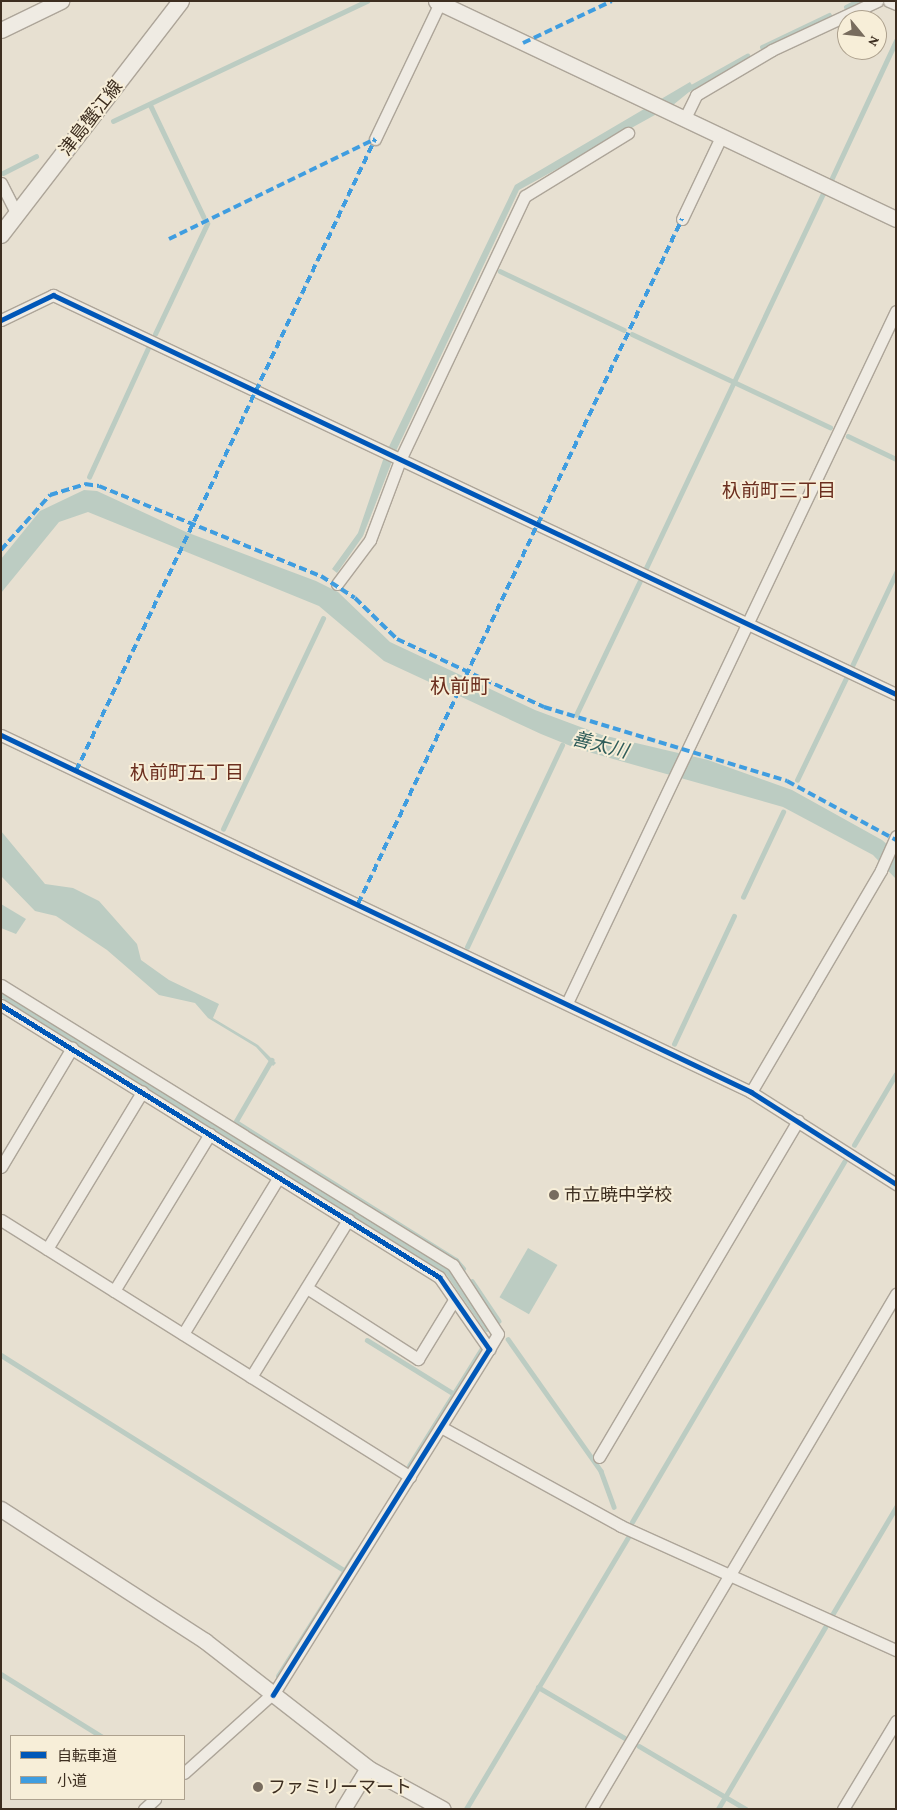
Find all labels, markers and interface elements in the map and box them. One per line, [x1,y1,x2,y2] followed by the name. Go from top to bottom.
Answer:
[837,10,887,60] north arrow
[865,34,884,50] text: N
[55,76,127,160] street label: 津島蟹江線
[722,480,836,502] district label: 杁前町三丁目
[430,674,490,698] district label: 杁前町
[570,727,630,763] water label: 善太川
[130,762,244,784] district label: 杁前町五丁目
[564,1184,672,1206] place label: 市立暁中学校
[548,1189,560,1201] marker: 市立暁中学校
[10,1735,185,1800] legend
[57,1748,117,1764] text: 自転車道
[57,1773,87,1789] text: 小道
[268,1776,412,1798] place label: ファミリーマート
[252,1781,264,1793] marker: ファミリーマート

